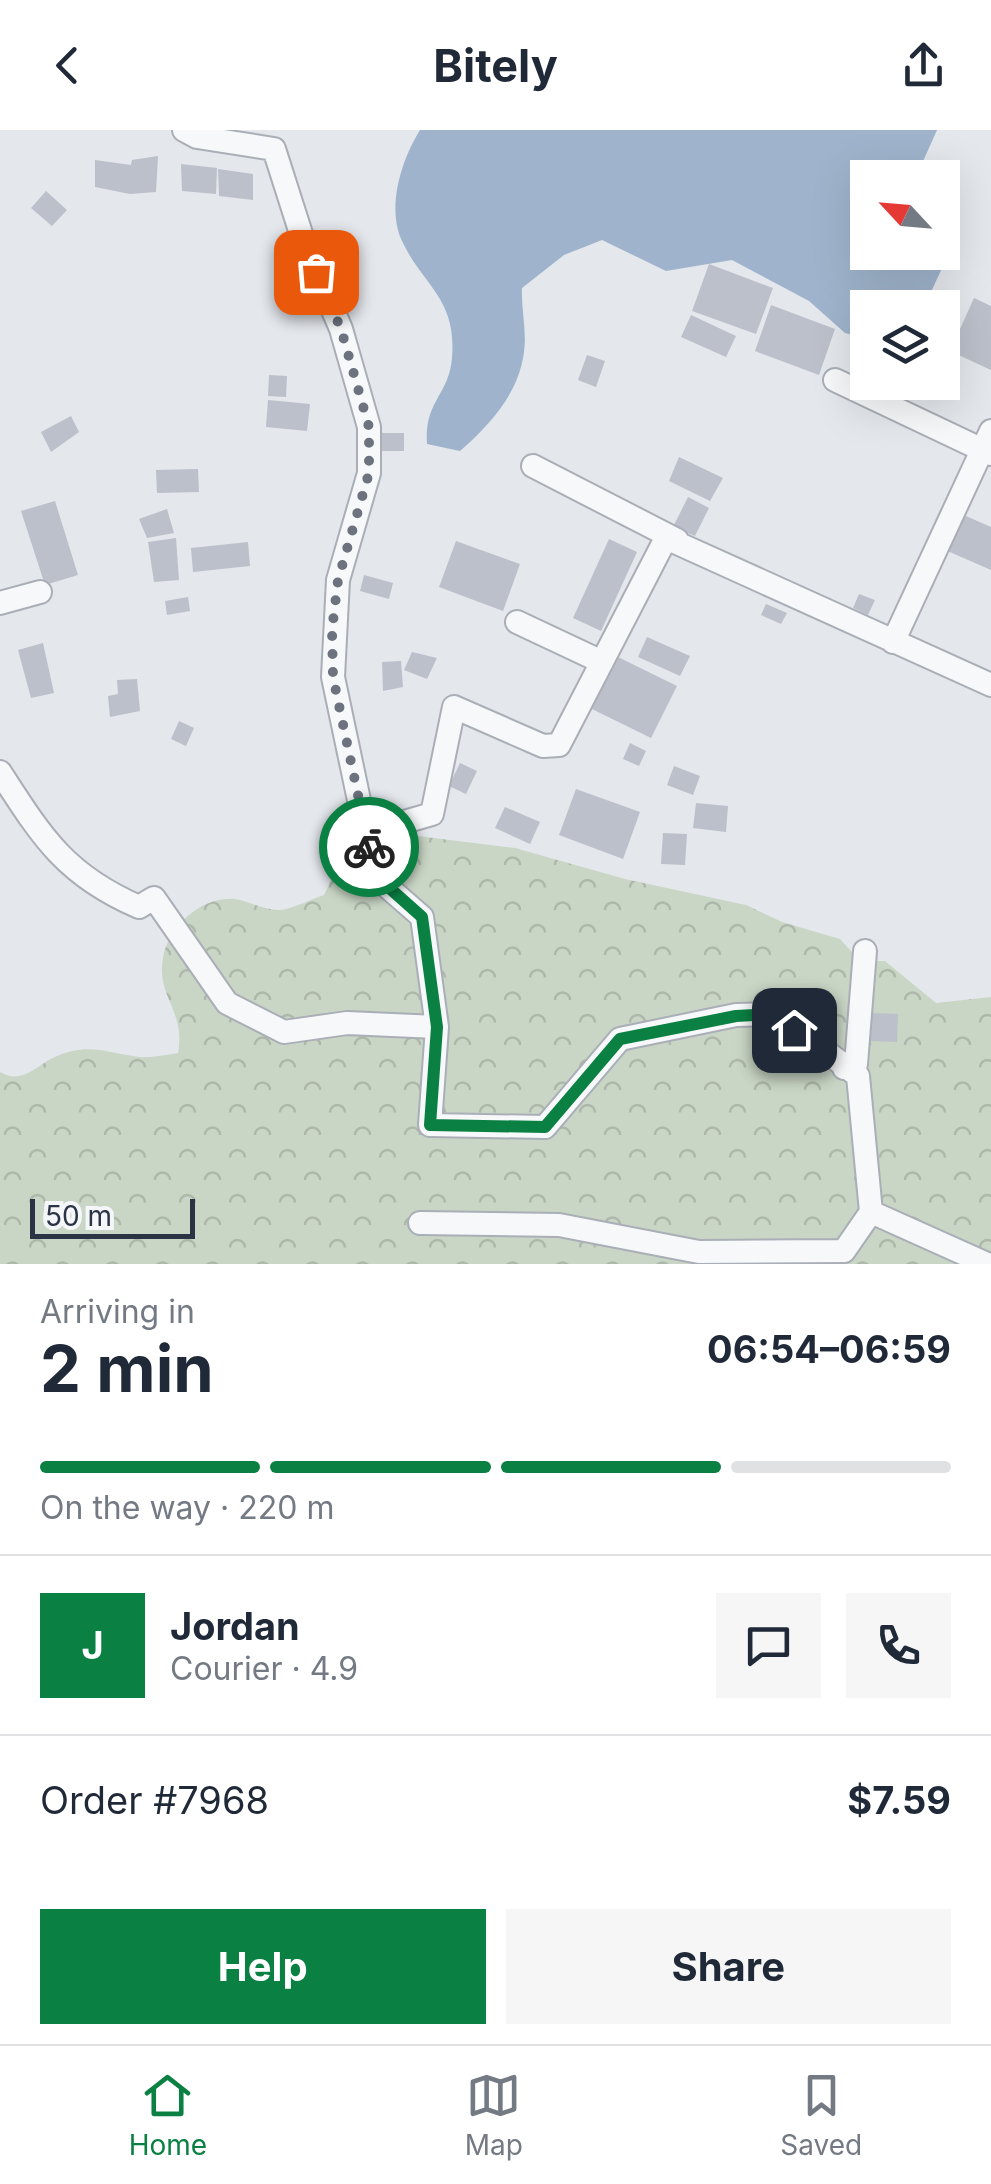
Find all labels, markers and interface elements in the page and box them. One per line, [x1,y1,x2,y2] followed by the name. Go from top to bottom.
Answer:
[40,38,95,93] icon: back
[433,38,558,93] text: Bitely
[896,38,951,93] icon: share
[850,160,960,270] north arrow
[850,160,960,400] map controls
[274,230,359,315] pin
[289,245,344,300] icon: bag
[850,290,960,400] button: layers
[319,797,419,897] courier
[342,820,397,875] icon: bike
[752,988,837,1073] pin
[767,1003,822,1058] icon: home
[30,1194,195,1238] scale bar
[45,1199,112,1233] text: 50 m
[40,1292,195,1331] text: Arriving in
[707,1326,951,1372] text: 06:54–06:59
[40,1329,214,1408] text: 2 min
[40,1488,335,1527] text: On the way · 220 m
[716,1593,821,1698] button: chat
[846,1593,951,1698] button: phone
[170,1603,300,1649] text: Jordan
[81,1622,104,1668] text: J
[170,1649,358,1688] text: Courier · 4.9
[40,1777,269,1823] text: Order #7968
[847,1777,951,1823] text: $7.59
[40,1909,486,2024] button: Help
[506,1909,951,2024] button: Share
[129,2068,207,2162] tab: Home
[465,2068,523,2162] tab: Map
[780,2068,862,2162] tab: Saved

